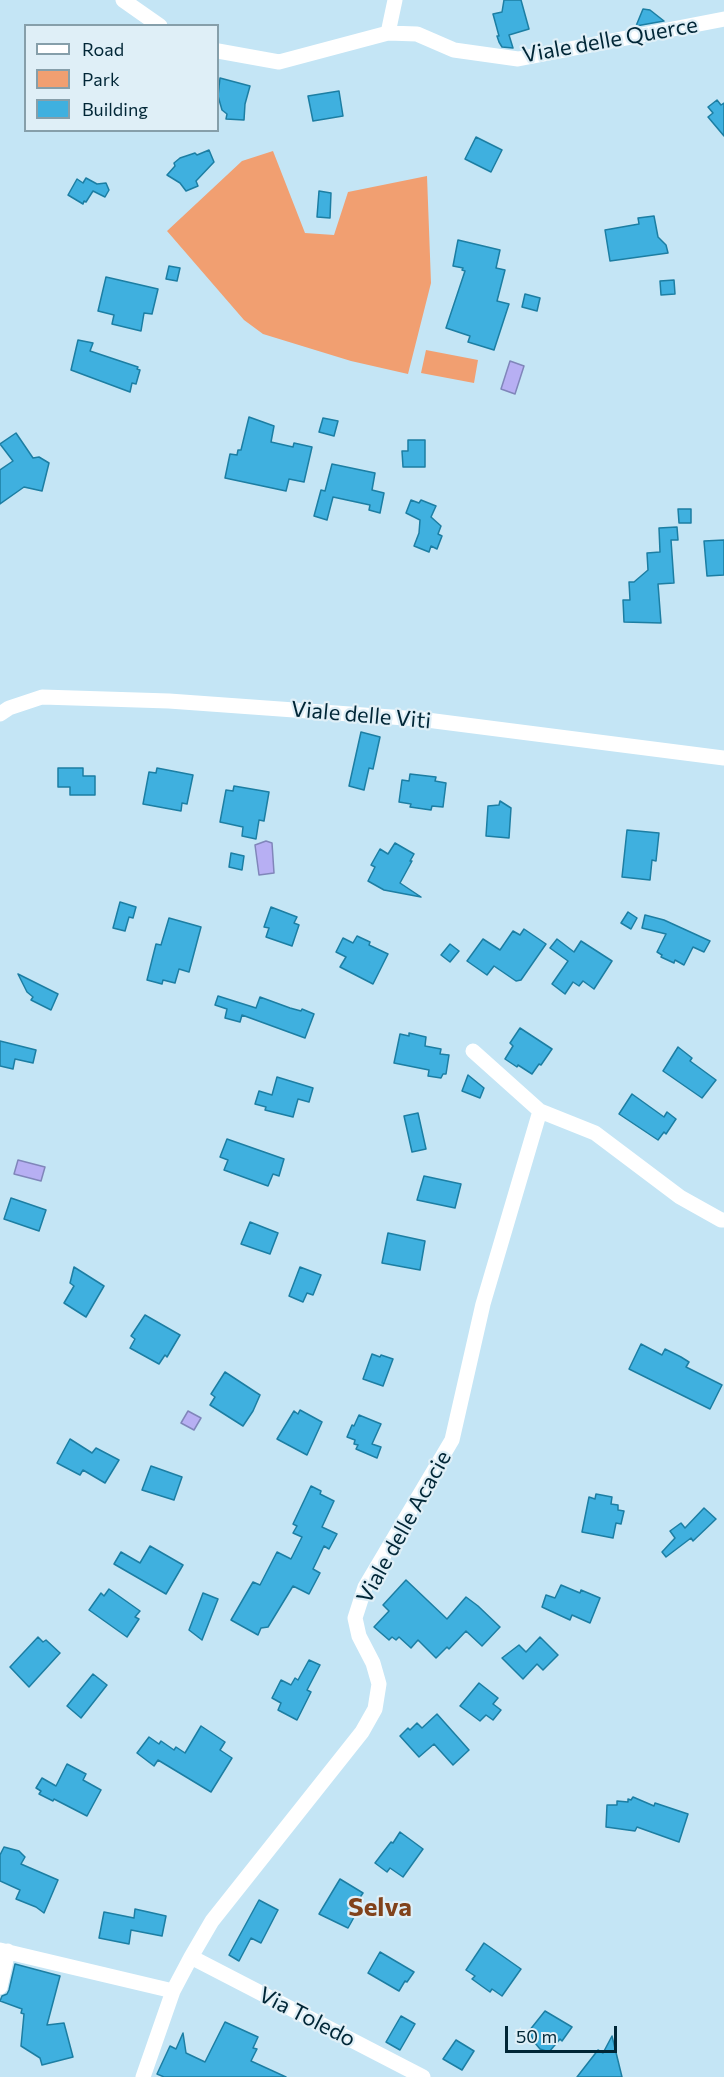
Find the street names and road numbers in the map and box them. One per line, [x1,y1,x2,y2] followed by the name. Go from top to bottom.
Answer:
[520,12,700,68] street label: Viale delle Querce
[290,696,432,734] street label: Viale delle Viti
[351,1446,457,1608] street label: Viale delle Acacie
[254,1981,360,2053] street label: Via Toledo

